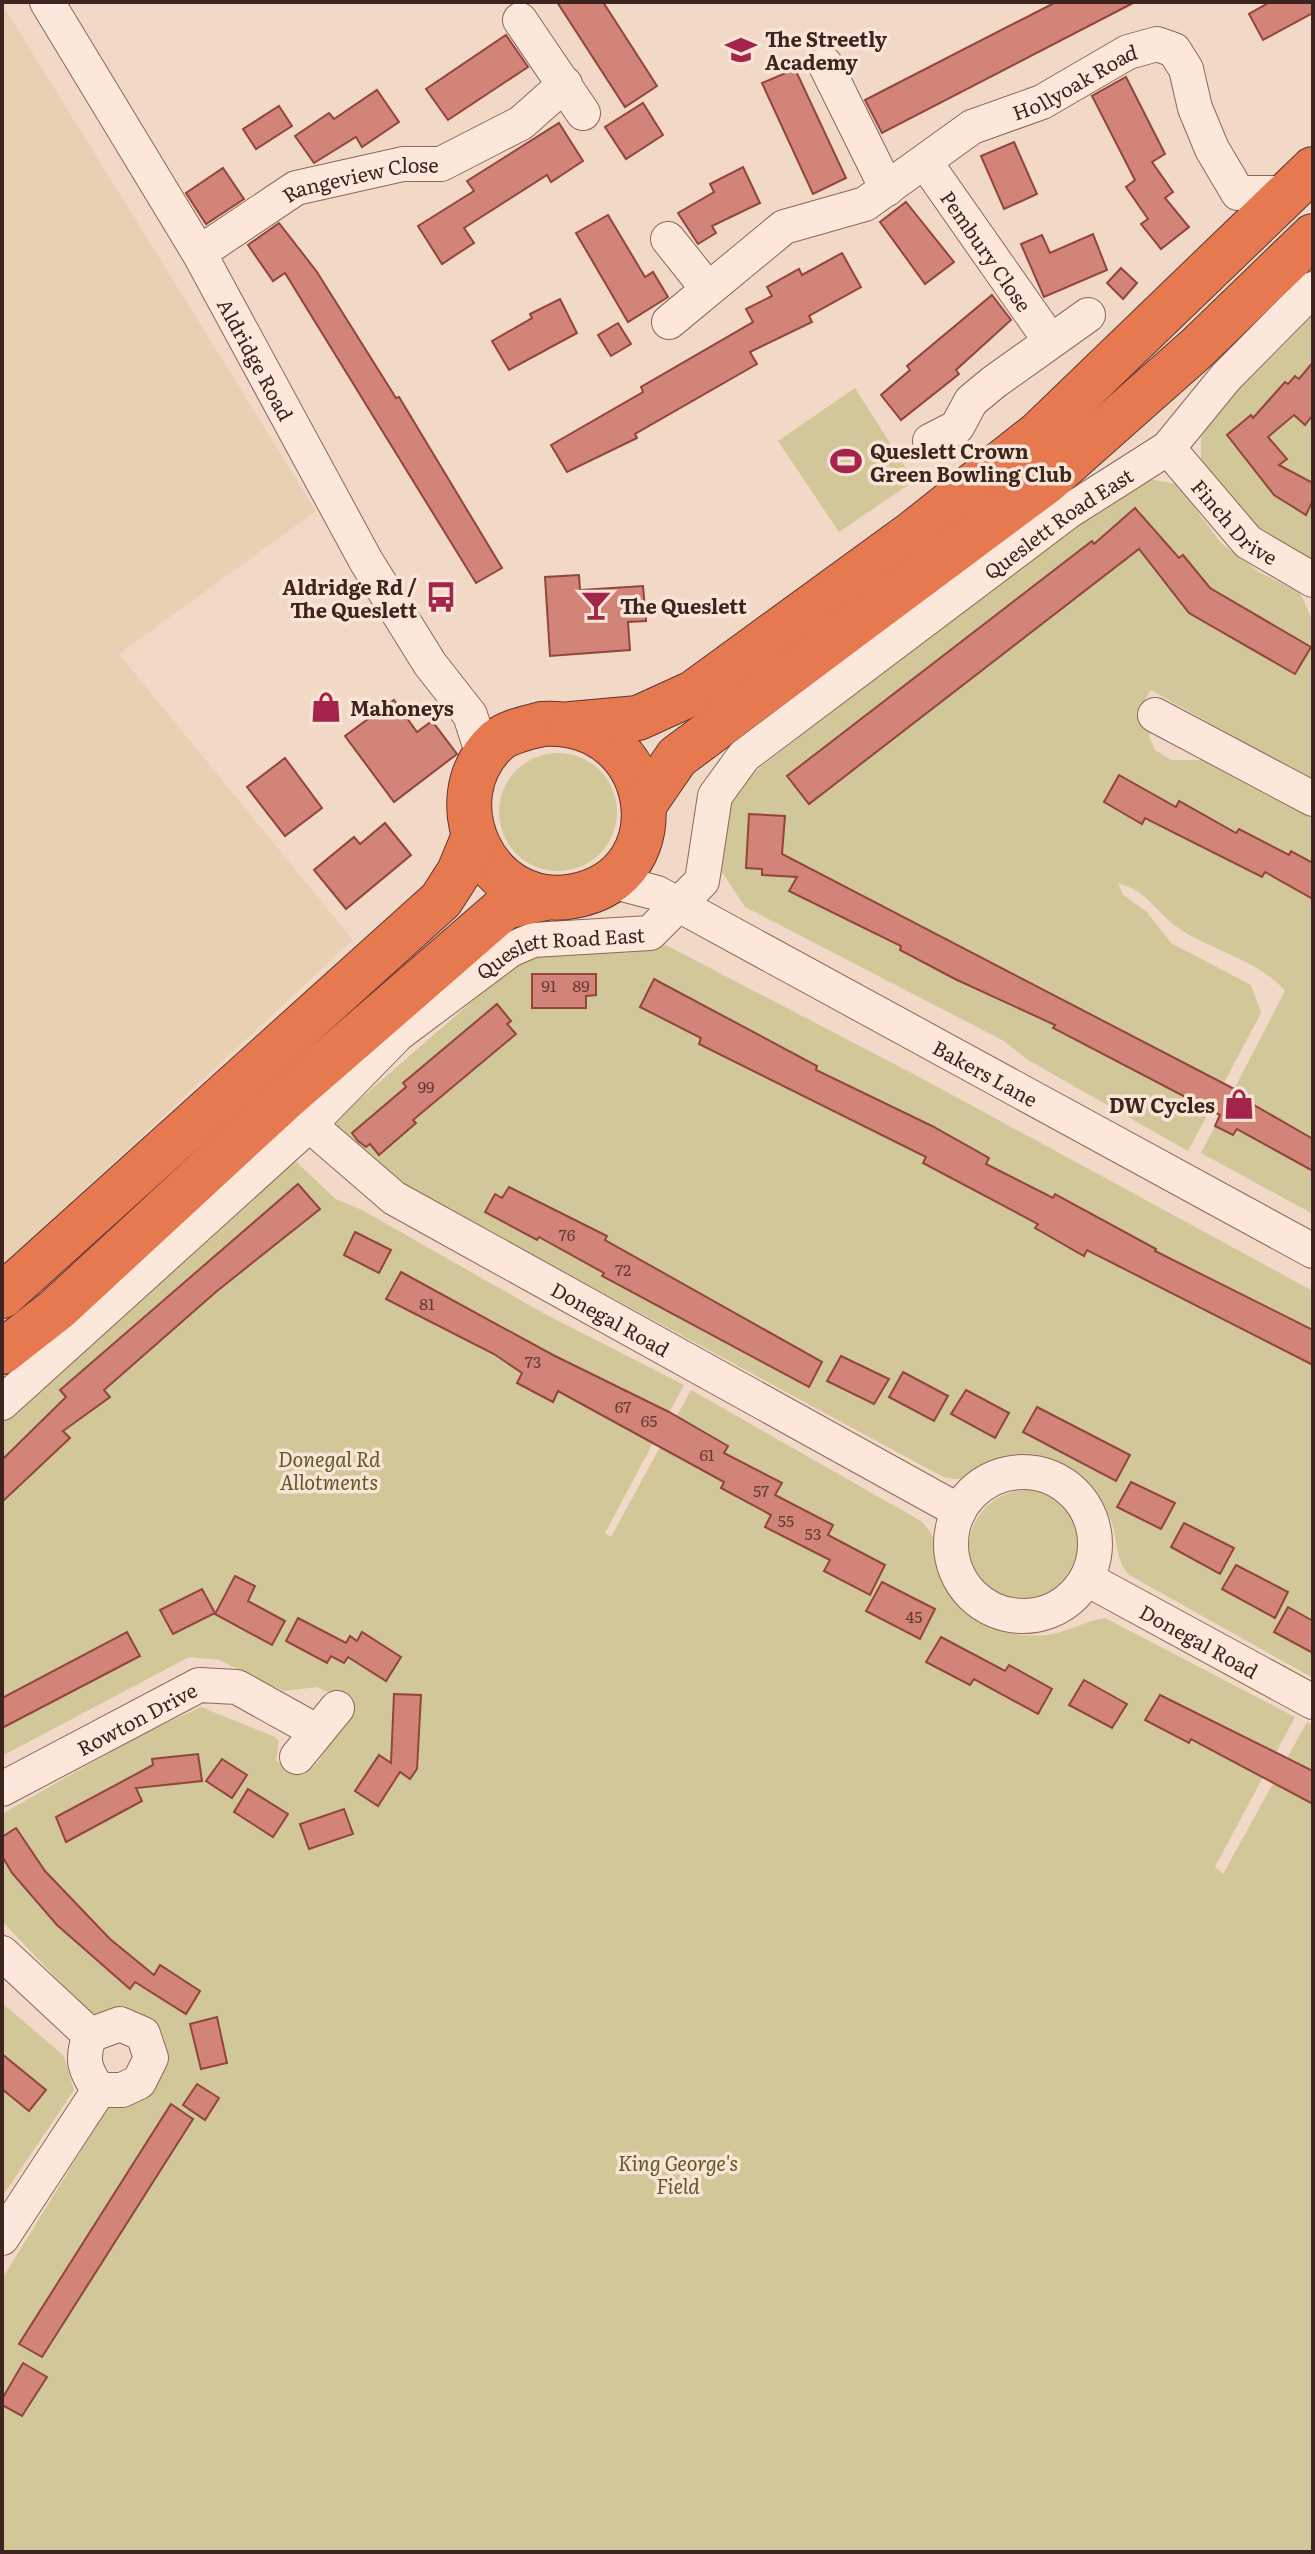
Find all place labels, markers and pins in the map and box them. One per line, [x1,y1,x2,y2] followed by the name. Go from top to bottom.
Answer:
[765,23,888,76] place label: The Streetly Academy
[724,33,758,67] school or university icon: The Streetly Academy
[870,435,1072,488] place label: Queslett Crown Green Bowling Club
[829,444,863,478] sports icon: Queslett Crown Green Bowling Club
[282,571,417,624] place label: Aldridge Rd / The Queslett
[424,580,458,614] bus stop icon: Aldridge Rd / The Queslett
[579,588,613,622] bar icon: The Queslett
[620,590,747,620] place label: The Queslett
[309,690,343,724] shop icon: Mahoneys
[350,692,454,722] place label: Mahoneys
[1222,1087,1256,1121] shop icon: DW Cycles
[1109,1089,1215,1119] place label: DW Cycles

